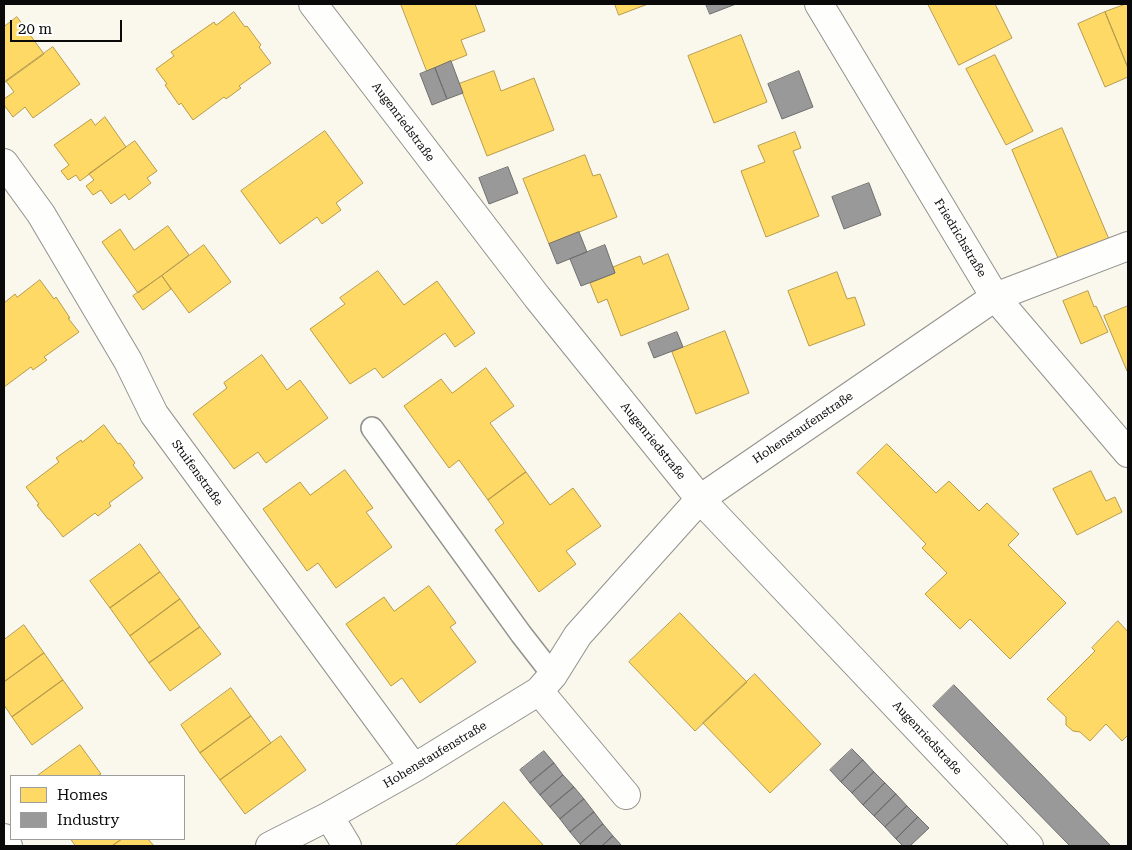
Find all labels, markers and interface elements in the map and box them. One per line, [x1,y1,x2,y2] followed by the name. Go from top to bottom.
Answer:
[12,10,125,42] scale bar
[18,20,52,38] text: 20 m
[369,80,437,164] street label: Augenriedstraße
[931,196,989,280] street label: Friedrichstraße
[750,389,856,467] street label: Hohenstaufenstraße
[617,399,689,483] street label: Augenriedstraße
[168,437,226,509] street label: Stuifenstraße
[889,698,965,778] street label: Augenriedstraße
[381,718,489,792] street label: Hohenstaufenstraße
[10,775,185,840] legend
[57,786,108,804] text: Homes
[57,811,119,829] text: Industry

